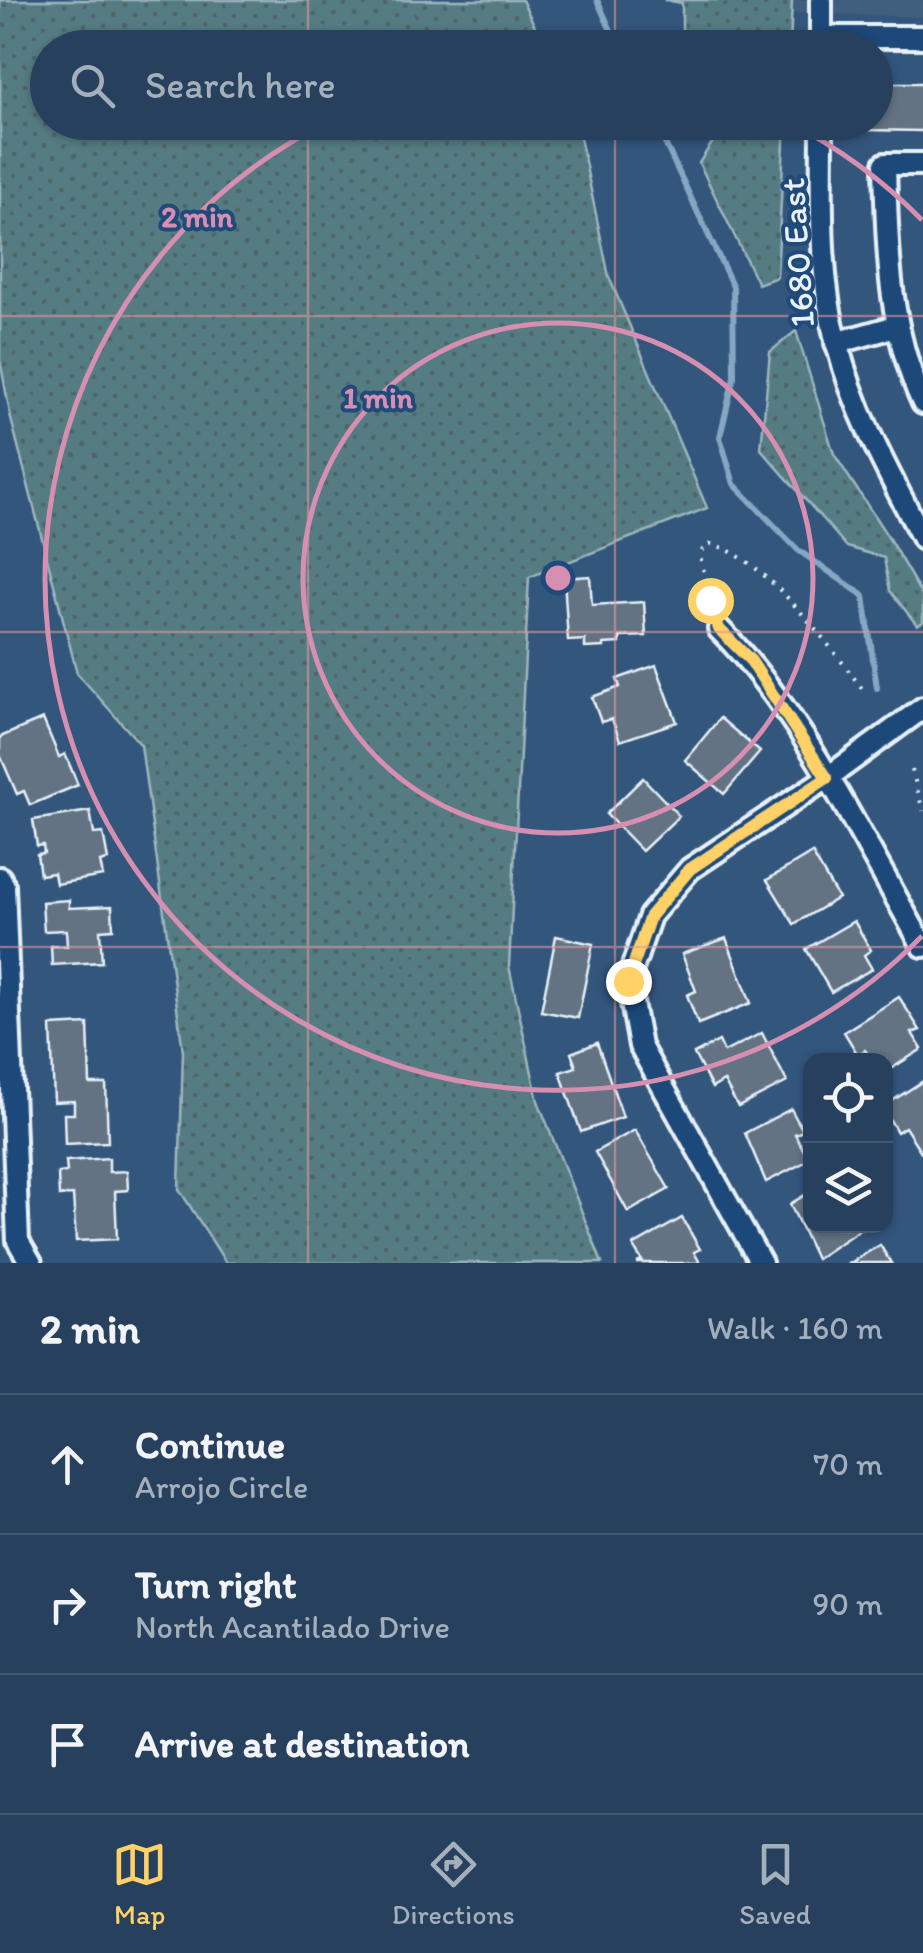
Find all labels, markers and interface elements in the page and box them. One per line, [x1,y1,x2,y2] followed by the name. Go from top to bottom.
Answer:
[30,30,893,140] search box
[65,58,120,113] icon: search
[145,62,336,108] text: Search here
[771,177,823,329] street label: 1680 East
[161,198,234,235] text: 2 min
[343,379,414,416] text: 1 min
[540,560,576,596] centre of rings
[688,578,734,624] route start
[606,959,652,1005] route end
[803,1053,893,1233] map controls
[803,1053,893,1143] button: locate
[803,1143,893,1233] button: layers
[40,1303,140,1354] text: 2 min
[707,1309,883,1347] text: Walk · 160 m
[135,1422,285,1468] text: Continue
[40,1437,95,1492] icon: ahead
[813,1445,883,1483] text: 70 m
[135,1468,308,1506] text: Arrojo Circle
[135,1562,297,1608] text: Turn right
[40,1577,95,1632] icon: right
[812,1585,883,1623] text: 90 m
[135,1608,450,1646] text: North Acantilado Drive
[40,1717,95,1772] icon: arrive
[135,1721,470,1767] text: Arrive at destination
[112,1837,167,1931] tab: Map
[392,1837,515,1931] tab: Directions
[739,1837,811,1931] tab: Saved

